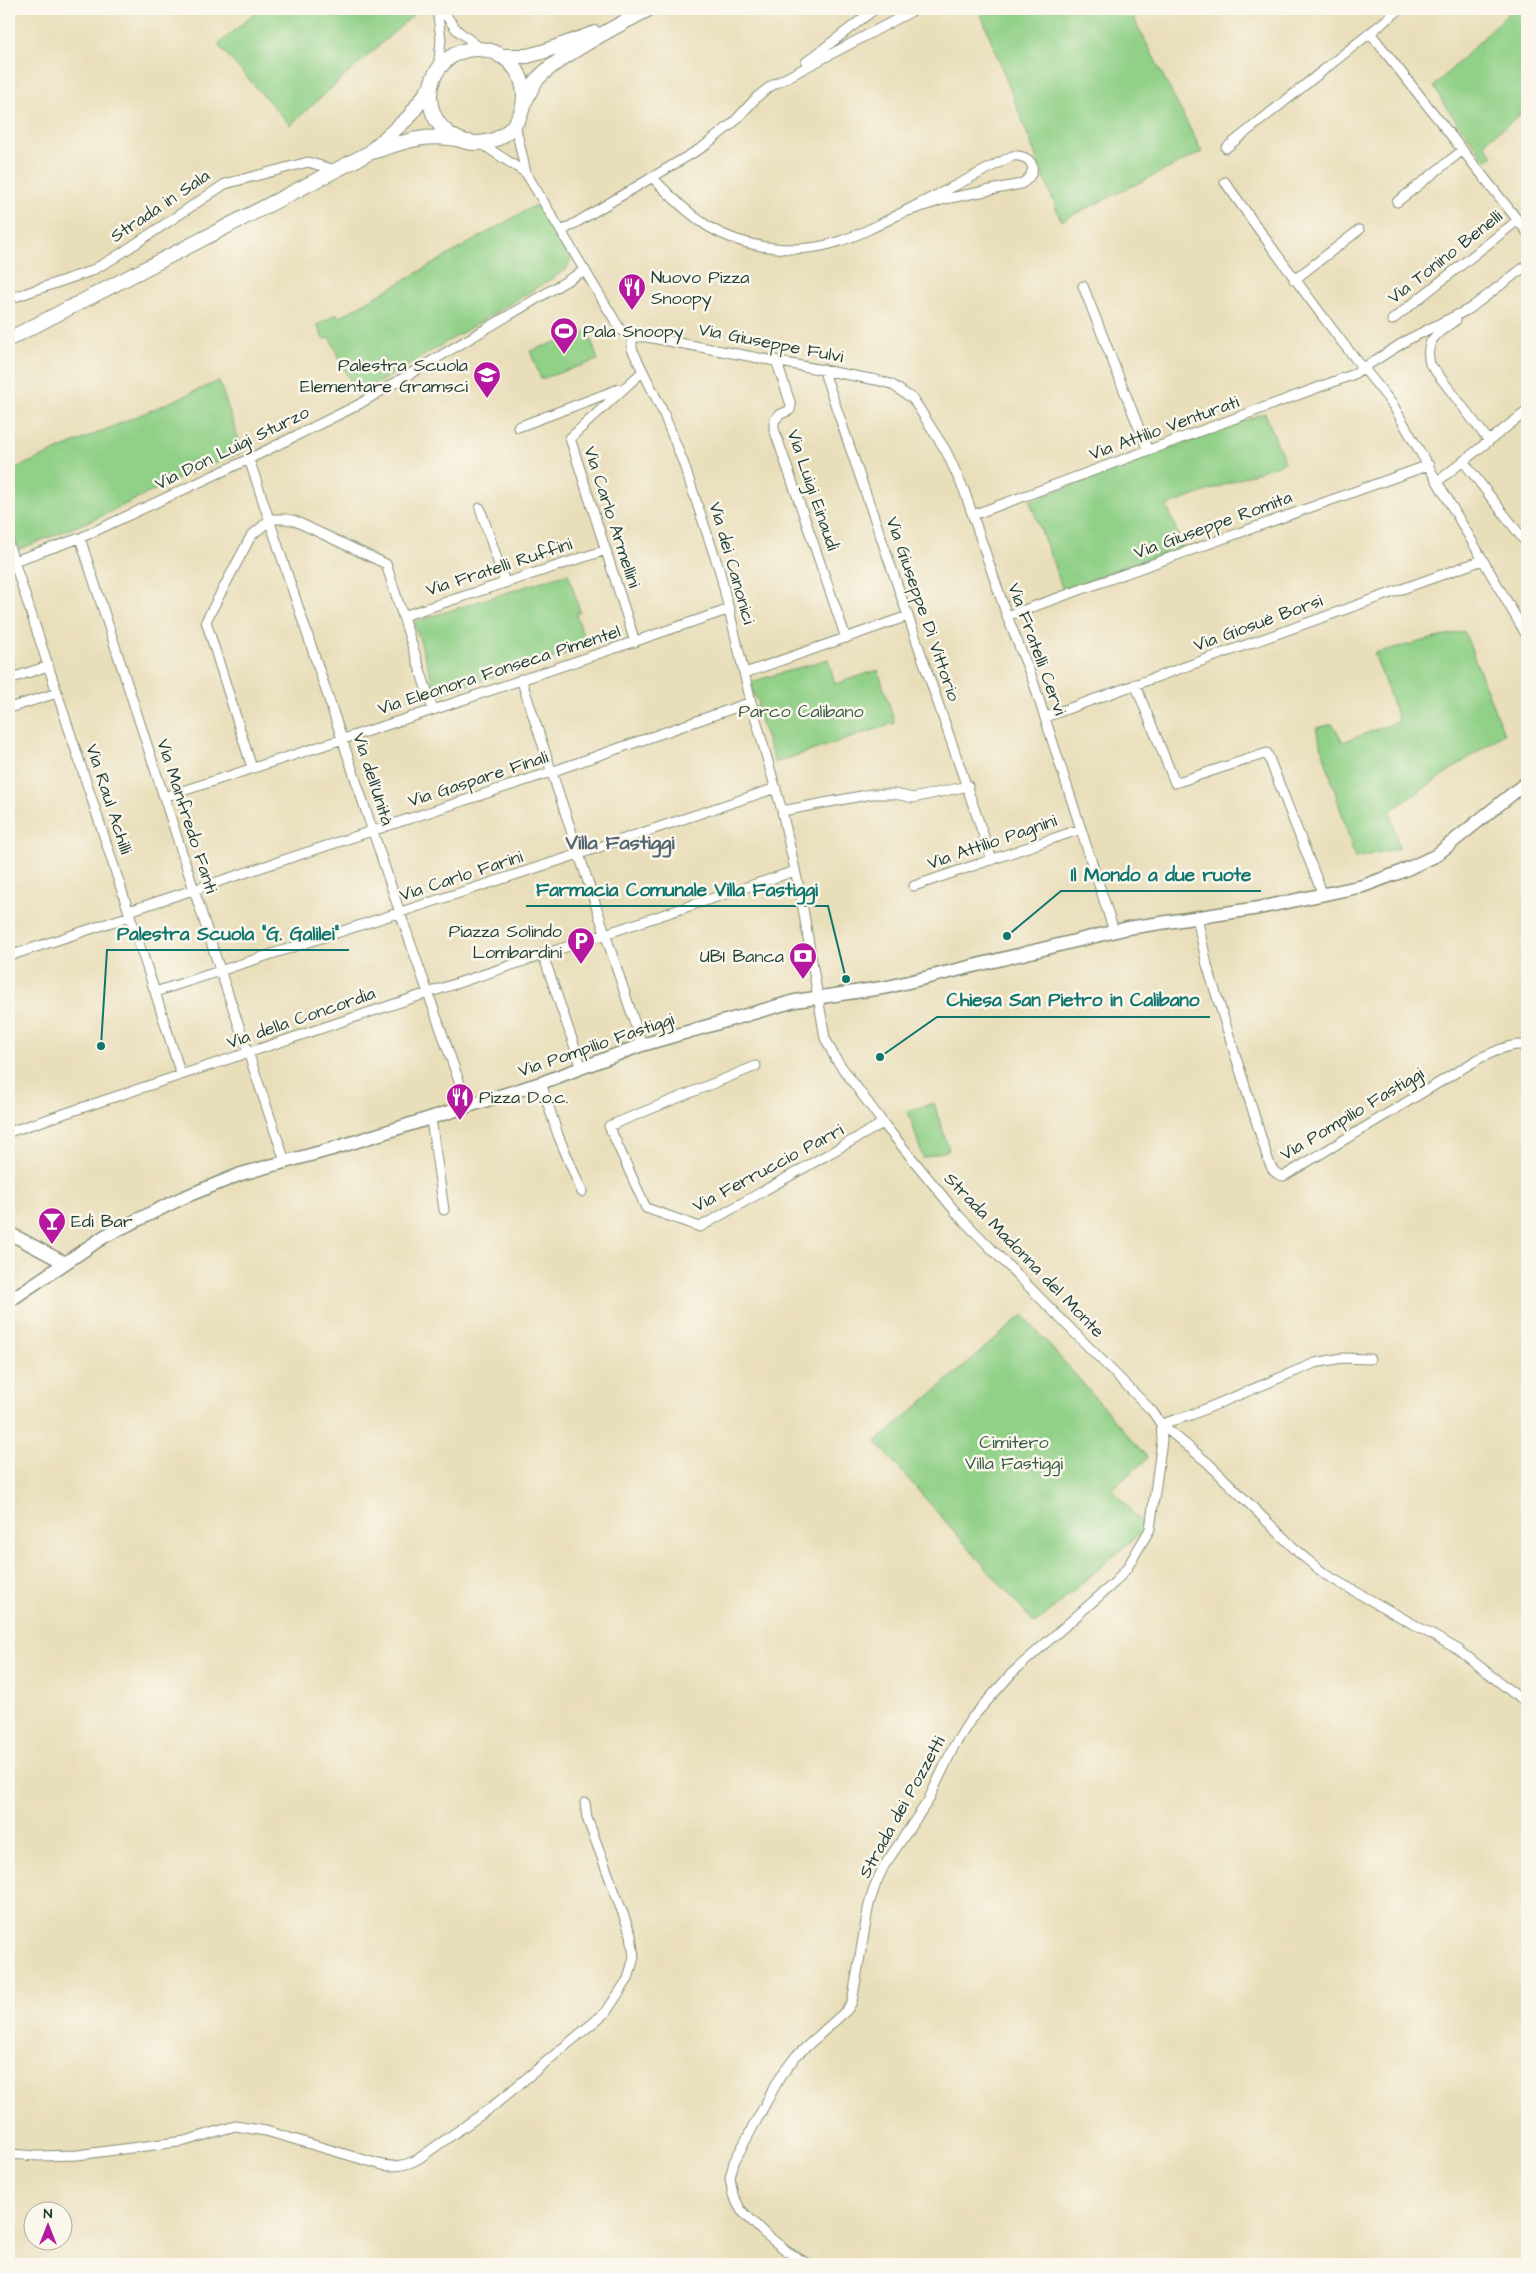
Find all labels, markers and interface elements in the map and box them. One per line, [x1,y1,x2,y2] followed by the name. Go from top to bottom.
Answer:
[105,163,215,249] street label: Strada in Sala
[1382,204,1508,310] street label: Via Tonino Benelli
[651,265,749,312] place label: Nuovo Pizza Snoopy
[617,272,647,311] restaurant icon: Nuovo Pizza Snoopy
[549,316,579,355] sports icon: Pala Snoopy
[696,317,846,369] street label: Via Giuseppe Fulvi
[583,319,684,345] place label: Pala Snoopy
[300,353,468,399] place label: Palestra Scuola Elementare Gramsci
[472,360,502,399] school or university icon: Palestra Scuola Elementare Gramsci
[1086,389,1243,467] street label: Via Attilio Venturati
[151,400,314,497] street label: Via Don Luigi Sturzo
[780,426,846,554] street label: Via Luigi Einaudi
[577,443,647,591] street label: Via Carlo Armellini
[1130,485,1296,565] street label: Via Giuseppe Romita
[703,499,761,627] street label: Via dei Canonici
[880,513,966,705] street label: Via Giuseppe Di Vittorio
[423,531,576,602] street label: Via Fratelli Ruffini
[1001,579,1073,719] street label: Via Fratelli Cervi
[1190,588,1326,658] street label: Via Giosuè Borsi
[374,619,624,721] street label: Via Eleonora Fonseca Pimentel
[738,699,864,724] park label: Parco Calibano
[346,729,400,829] street label: Via dell'Unità
[150,736,224,897] street label: Via Manfredo Fanti
[79,741,139,858] street label: Via Raul Achilli
[405,744,552,813] street label: Via Gaspare Finali
[924,808,1061,877] street label: Via Attilio Pagnini
[565,829,675,858] district label: Villa Fastiggi
[396,844,526,908] street label: Via Carlo Farini
[1061,857,1261,891] callout: Il Mondo a due ruote
[1071,862,1252,889] text: Il Mondo a due ruote
[526,872,828,906] callout: Farmacia Comunale Villa Fastiggi
[536,877,818,905] text: Farmacia Comunale Villa Fastiggi
[107,916,349,950] callout: Palestra Scuola "G. Galilei"
[449,919,562,965] place label: Piazza Solindo Lombardini
[117,921,340,948] text: Palestra Scuola "G. Galilei"
[566,926,596,965] parking icon: Piazza Solindo Lombardini
[788,941,818,980] bank icon: UBI Banca
[700,944,784,969] place label: UBI Banca
[223,981,379,1055] street label: Via della Concordia
[937,983,1210,1017] callout: Chiesa San Pietro in Calibano
[946,987,1200,1014] text: Chiesa San Pietro in Calibano
[515,1006,678,1084] street label: Via Pompilio Fastiggi
[1275,1061,1429,1168] street label: Via Pompilio Fastiggi
[445,1082,475,1121] restaurant icon: Pizza D.o.c.
[479,1085,568,1110] place label: Pizza D.o.c.
[688,1117,848,1218] street label: Via Ferruccio Parri
[938,1167,1110,1343] street label: Strada Madonna del Monte
[37,1206,67,1245] bar icon: Edi Bar
[71,1209,133,1234] place label: Edi Bar
[965,1430,1063,1477] park label: Cimitero Villa Fastiggi
[853,1731,952,1883] street label: Strada dei Pozzetti
[22,2200,72,2250] north arrow
[44,2204,53,2224] text: N

